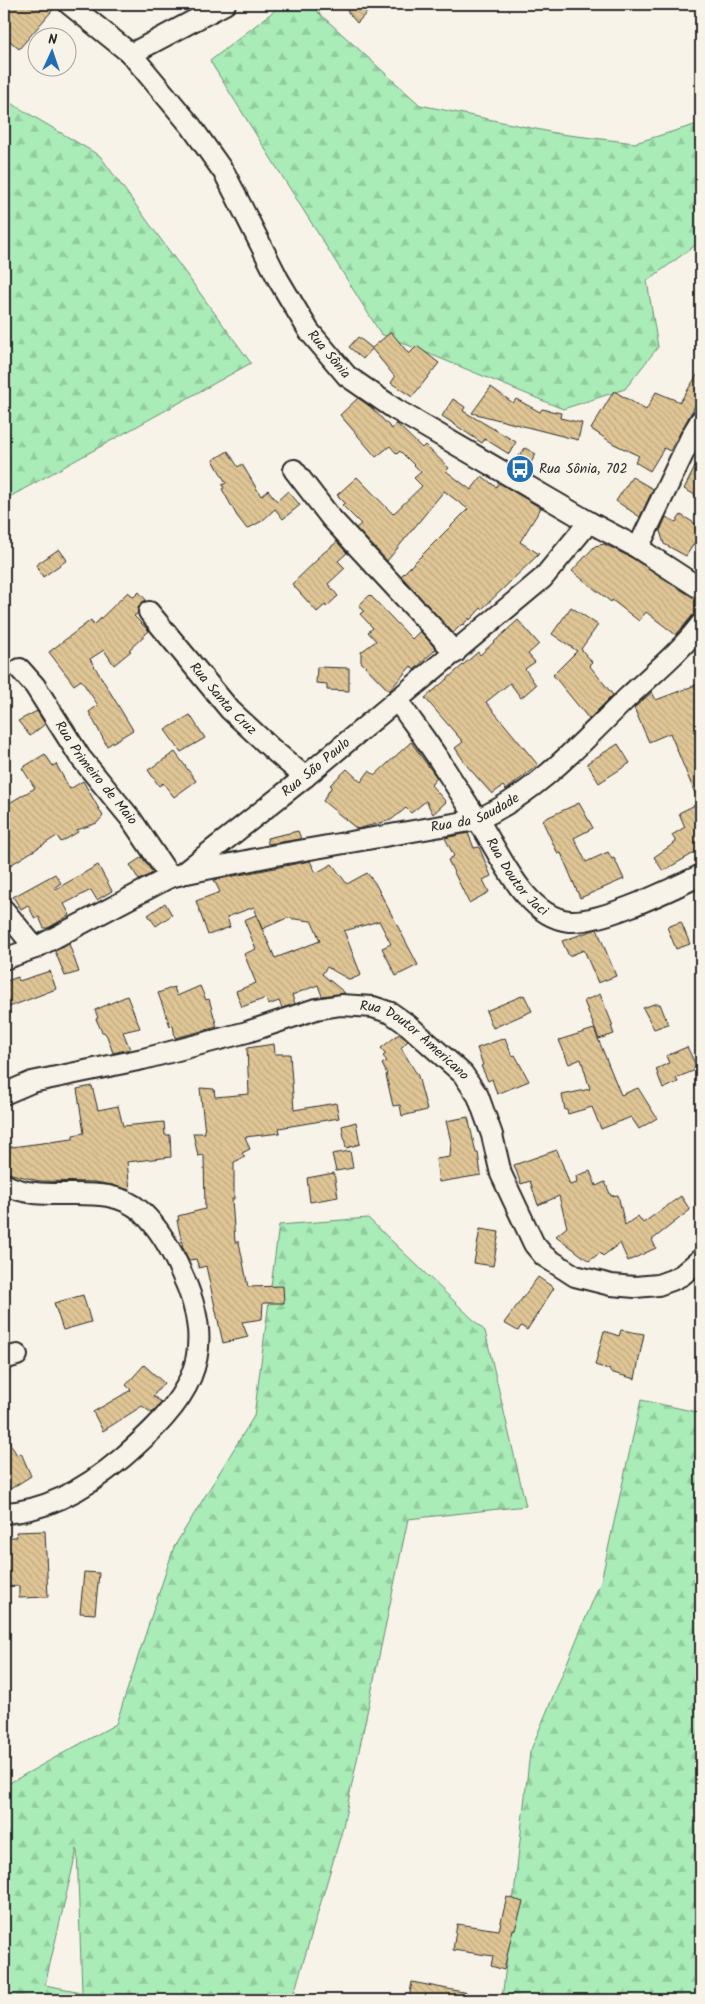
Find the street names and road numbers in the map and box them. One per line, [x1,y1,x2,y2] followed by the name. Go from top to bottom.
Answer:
[302,325,356,384] street label: Rua Sônia
[184,657,262,740] street label: Rua Santa Cruz
[49,717,143,829] street label: Rua Primeiro de Maio
[277,732,355,803] street label: Rua São Paulo
[429,787,525,839] street label: Rua da Saudade
[480,834,553,922] street label: Rua Doutor Jaci
[359,995,475,1084] street label: Rua Doutor Americano

